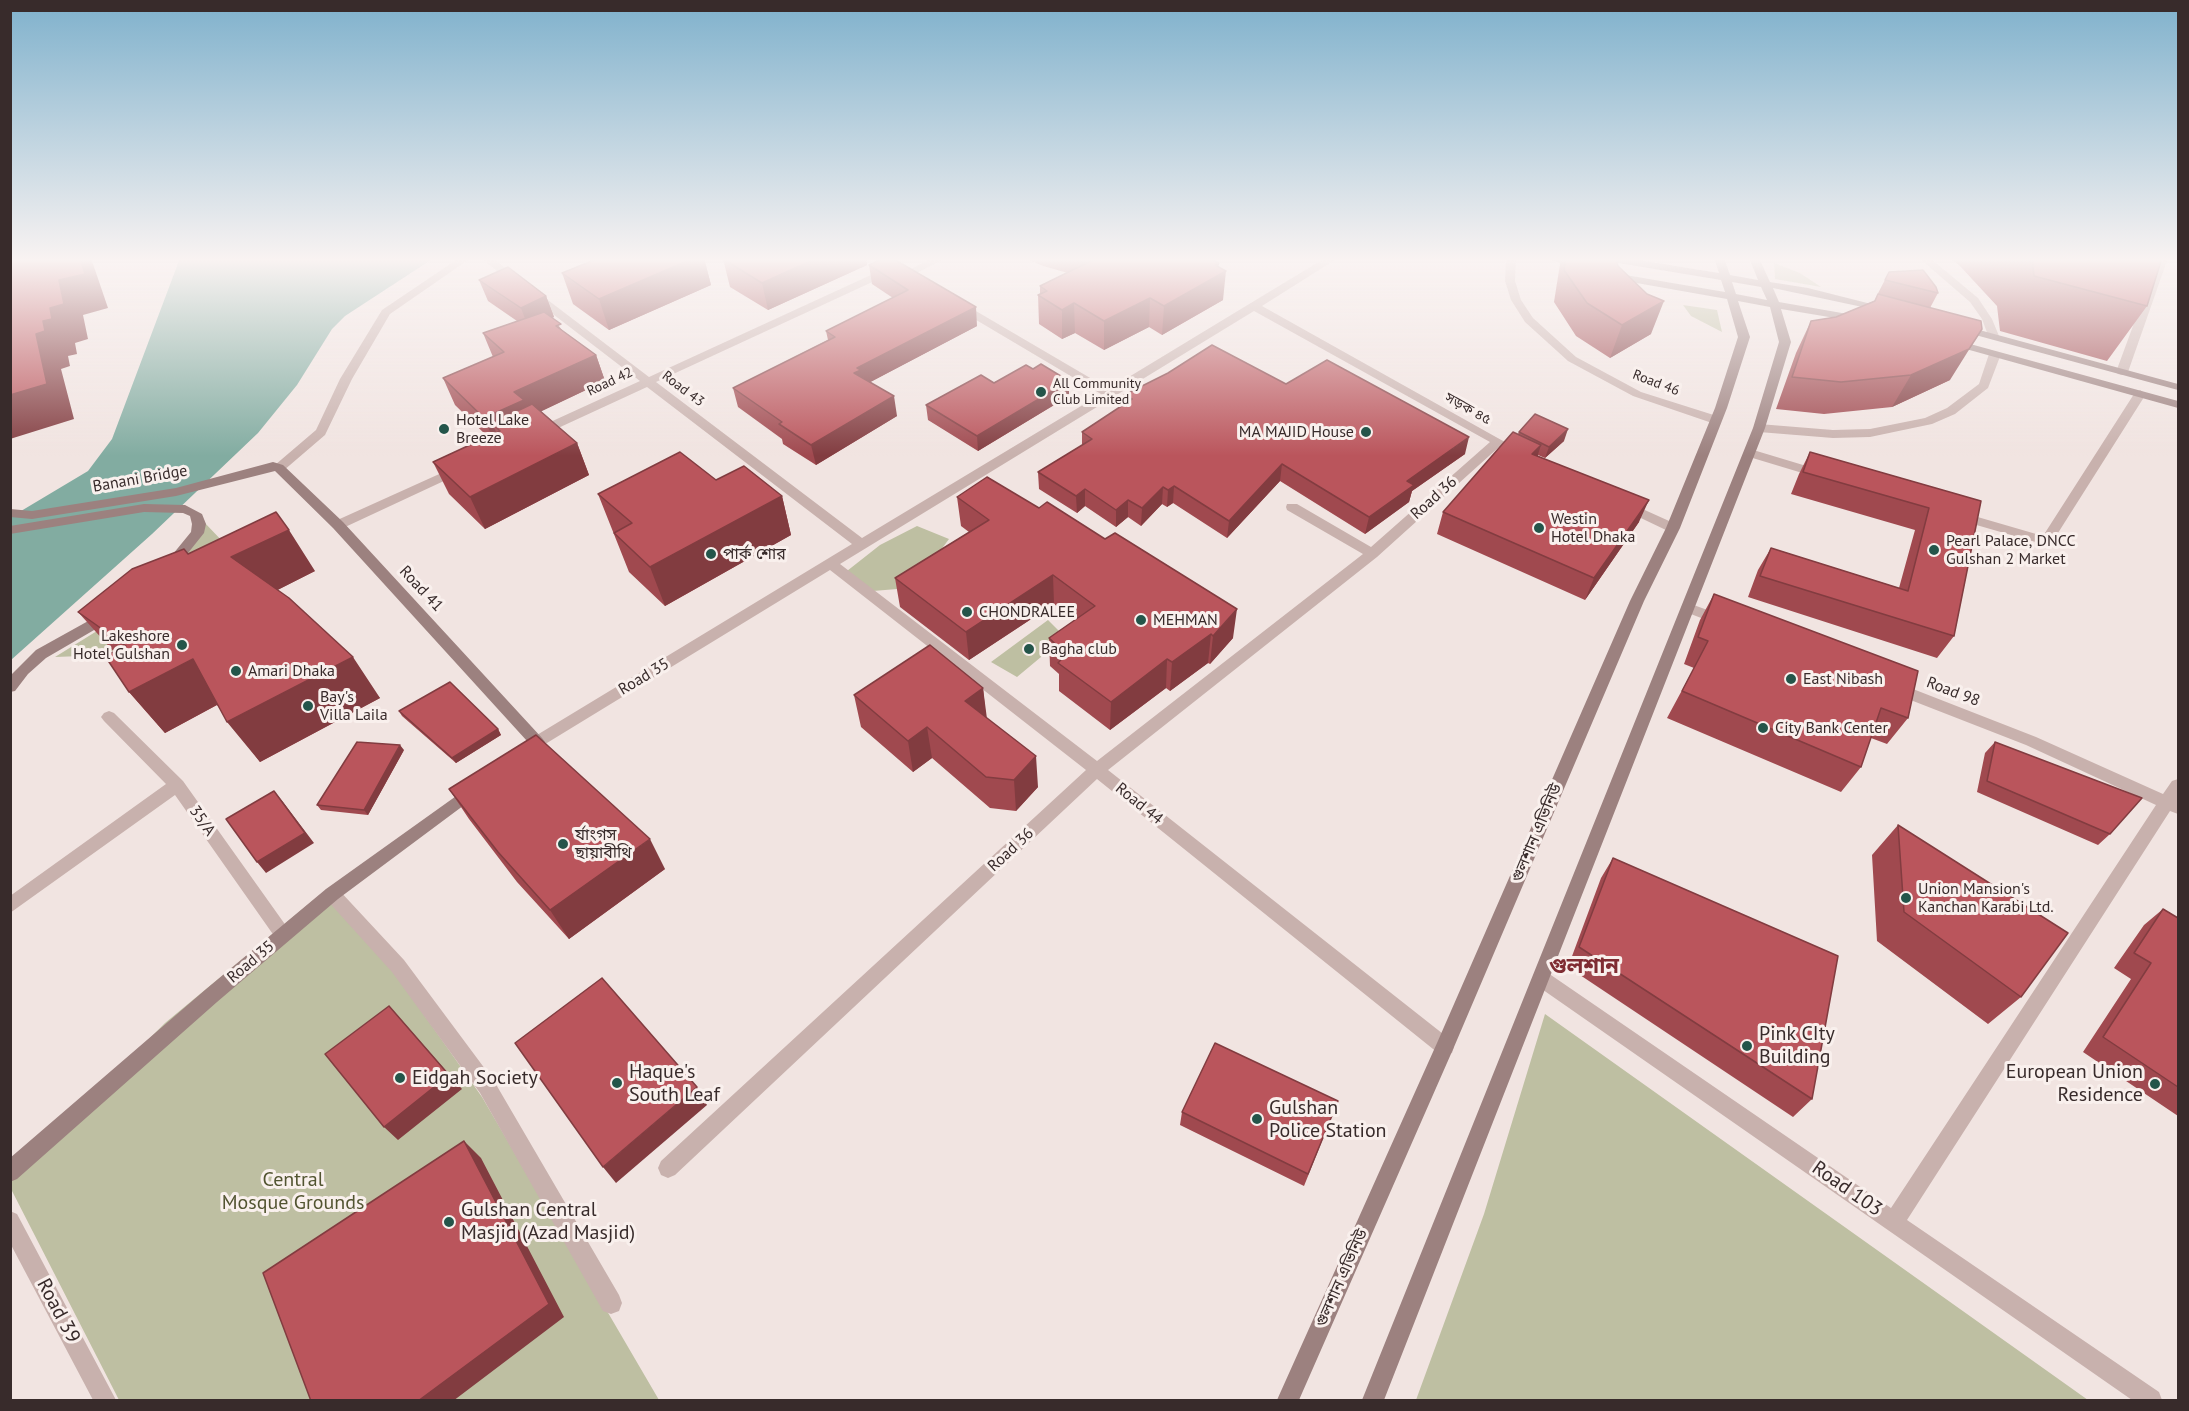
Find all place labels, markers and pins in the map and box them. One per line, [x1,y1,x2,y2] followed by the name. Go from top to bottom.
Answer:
[1053,376,1141,408] place label: All Community Club Limited
[1034,385,1048,399] marker: All Community Club Limited
[456,410,529,448] place label: Hotel Lake Breeze
[437,422,451,436] marker: Hotel Lake Breeze
[1239,422,1354,442] place label: MA MAJID House
[1359,425,1373,439] marker: MA MAJID House
[1551,509,1635,547] place label: Westin Hotel Dhaka
[1532,521,1546,535] marker: Westin Hotel Dhaka
[1946,531,2076,569] place label: Pearl Palace, DNCC Gulshan 2 Market
[1927,543,1941,557] marker: Pearl Palace, DNCC Gulshan 2 Market
[723,544,786,564] place label: পার্ক শোর
[704,547,718,561] marker: পার্ক শোর
[979,602,1075,622] place label: CHONDRALEE
[960,605,974,619] marker: CHONDRALEE
[1153,610,1218,630] place label: MEHMAN
[1134,613,1148,627] marker: MEHMAN
[73,626,170,664] place label: Lakeshore Hotel Gulshan
[175,638,189,652] marker: Lakeshore Hotel Gulshan
[1041,639,1117,659] place label: Bagha club
[1022,642,1036,656] marker: Bagha club
[248,661,335,681] place label: Amari Dhaka
[229,664,243,678] marker: Amari Dhaka
[1803,669,1883,689] place label: East Nibash
[1784,672,1798,686] marker: East Nibash
[320,687,388,725] place label: Bay's Villa Laila
[301,699,315,713] marker: Bay's Villa Laila
[1775,718,1888,738] place label: City Bank Center
[1756,721,1770,735] marker: City Bank Center
[575,825,632,863] place label: র্যাংগস ছায়াবীথি
[556,837,570,851] marker: র্যাংগস ছায়াবীথি
[1918,879,2054,917] place label: Union Mansion's Kanchan Karabi Ltd.
[1899,891,1913,905] marker: Union Mansion's Kanchan Karabi Ltd.
[1759,1022,1835,1069] place label: Pink CIty Building
[1740,1039,1754,1053] marker: Pink CIty Building
[629,1060,720,1107] place label: Haque's South Leaf
[2006,1060,2143,1107] place label: European Union Residence
[412,1066,538,1090] place label: Eidgah Society
[393,1071,407,1085] marker: Eidgah Society
[610,1076,624,1090] marker: Haque's South Leaf
[2148,1077,2162,1091] marker: European Union Residence
[1269,1096,1387,1143] place label: Gulshan Police Station
[1250,1112,1264,1126] marker: Gulshan Police Station
[461,1198,635,1245] place label: Gulshan Central Masjid (Azad Masjid)
[442,1215,456,1229] marker: Gulshan Central Masjid (Azad Masjid)

